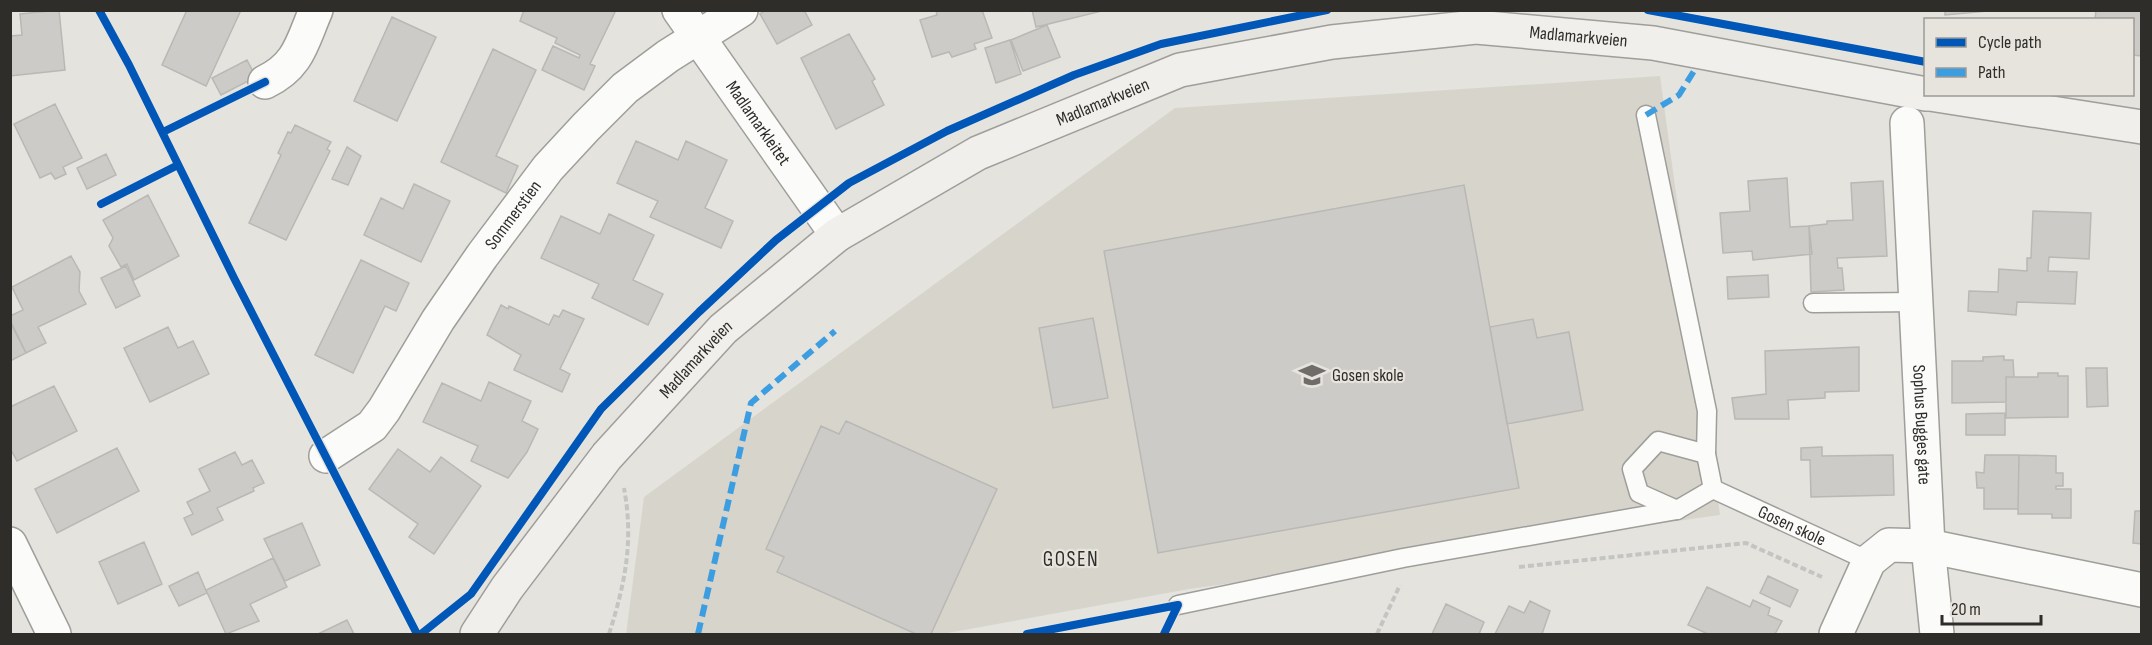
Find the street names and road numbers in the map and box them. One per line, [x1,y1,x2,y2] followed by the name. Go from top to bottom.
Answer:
[1528,22,1628,52] street label: Madlamarkveien
[1053,74,1152,131] street label: Madlamarkveien
[721,77,795,170] street label: Madlamarkleitet
[481,177,546,254] street label: Sommerstien
[655,316,737,403] street label: Madlamarkveien
[1908,364,1935,485] street label: Sophus Bugges gate
[1755,501,1829,551] street label: Gosen skole

